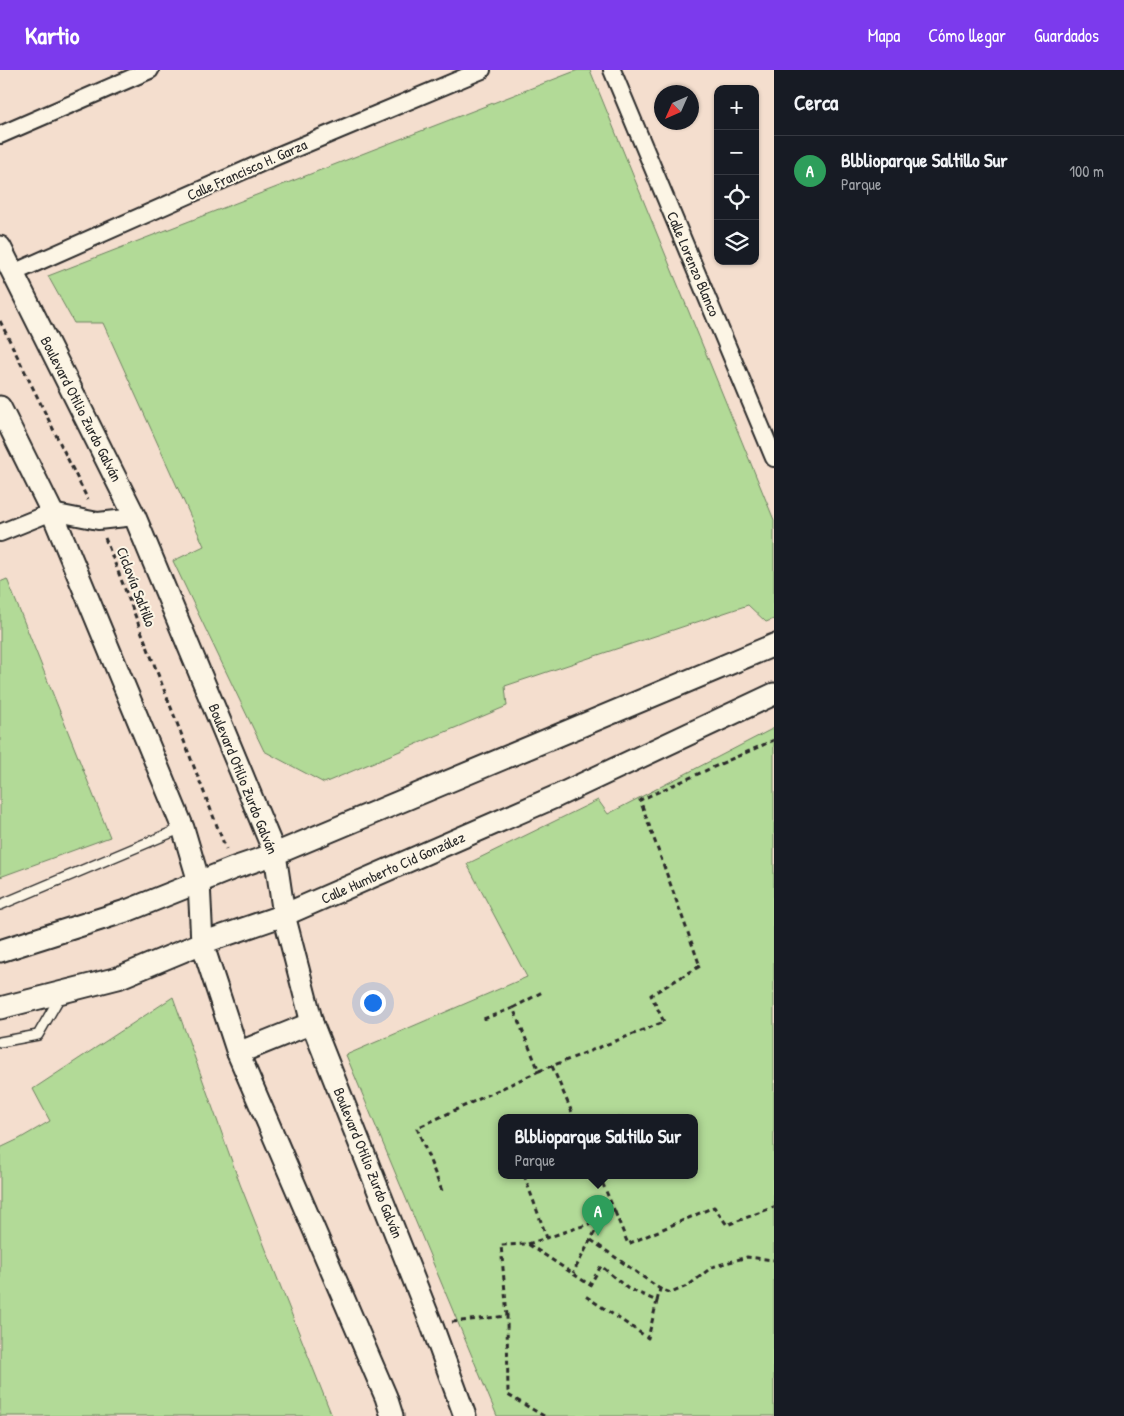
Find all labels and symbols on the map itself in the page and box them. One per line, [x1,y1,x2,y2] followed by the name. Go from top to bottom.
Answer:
[654,85,699,130] north arrow
[184,134,310,205] street label: Calle Francisco H. Garza
[662,208,725,320] street label: Calle Lorenzo Blanco
[36,332,127,485] street label: Boulevard Otilio Zurdo Galván
[112,544,161,630] street label: Ciclovía Saltillo
[204,700,283,857] street label: Boulevard Otilio Zurdo Galván
[318,826,469,909] street label: Calle Humberto Cid González
[360,990,386,1016] your location
[329,1084,408,1241] street label: Boulevard Otilio Zurdo Galván
[582,1195,614,1236] pin: A

